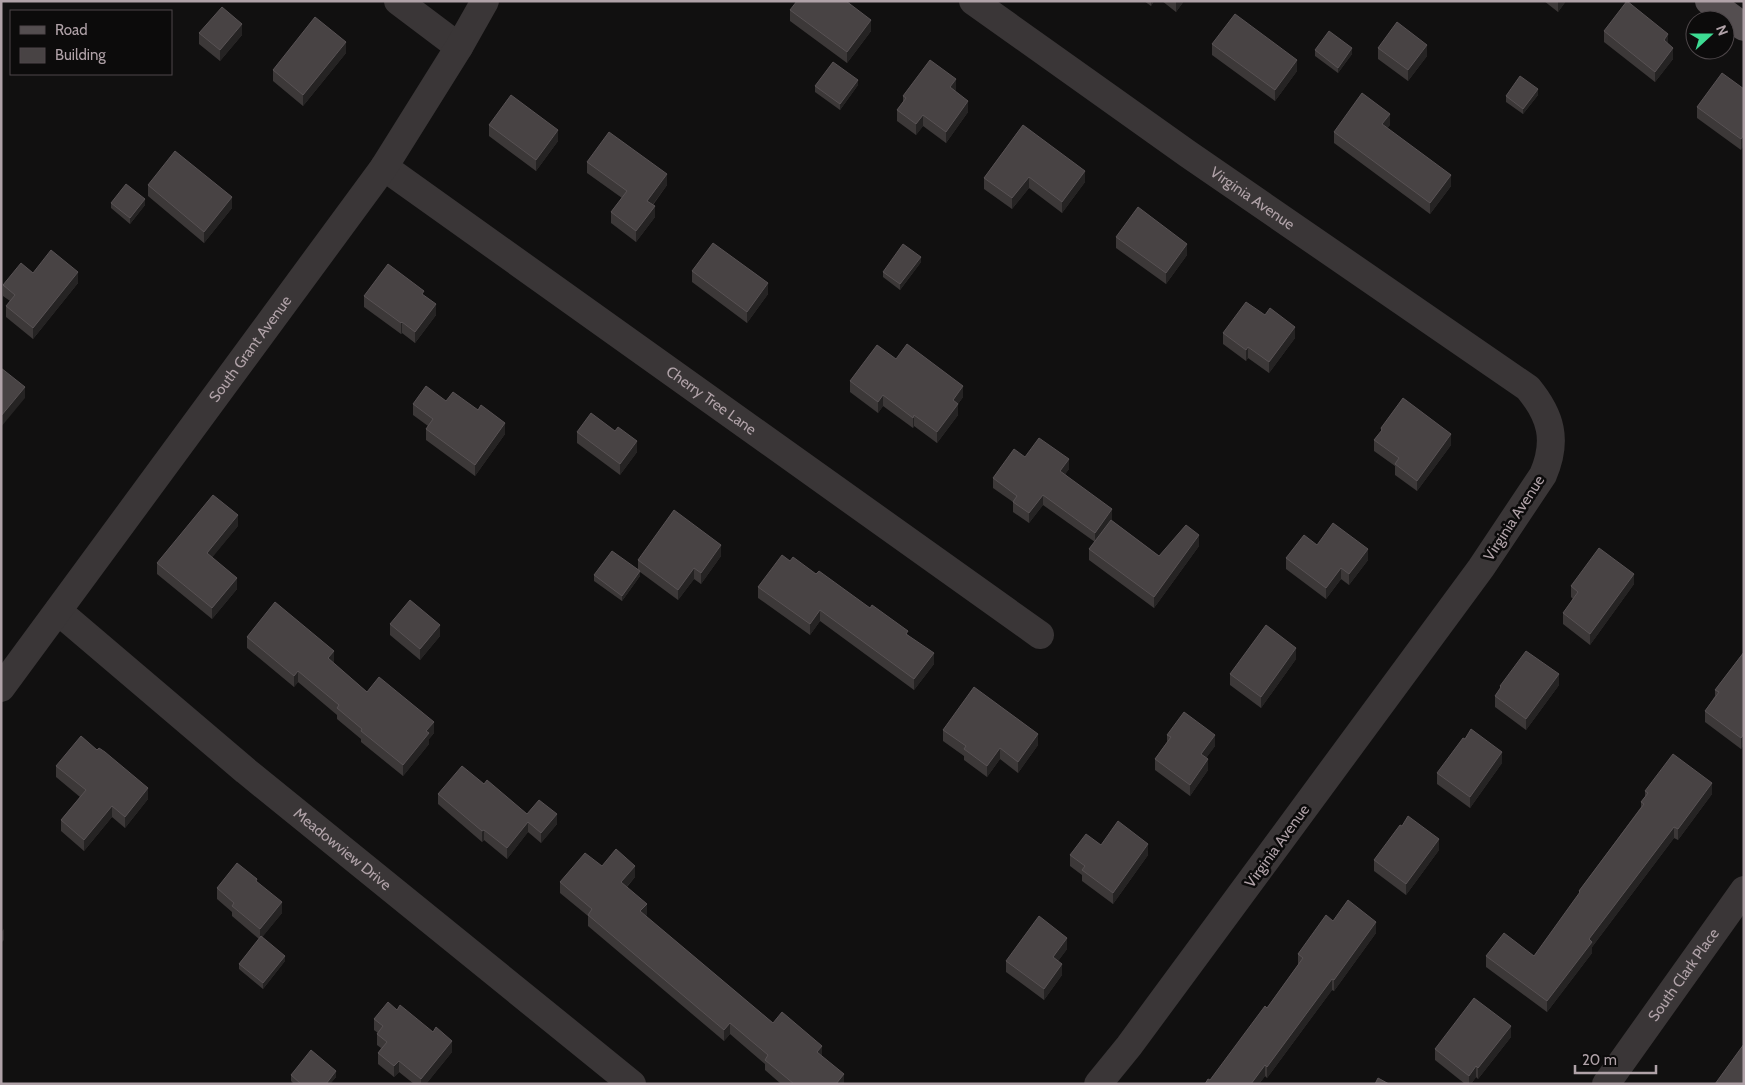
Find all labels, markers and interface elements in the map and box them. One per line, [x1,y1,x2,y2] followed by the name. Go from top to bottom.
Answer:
[10,10,172,75] legend
[1685,10,1735,60] north arrow
[55,21,88,39] text: Road
[1712,22,1732,38] text: N
[55,46,106,64] text: Building
[1207,163,1298,234] street label: Virginia Avenue
[205,292,296,406] street label: South Grant Avenue
[663,362,760,439] street label: Cherry Tree Lane
[1480,472,1548,564] street label: Virginia Avenue
[1241,801,1313,891] street label: Virginia Avenue
[290,804,395,894] street label: Meadowview Drive
[1644,925,1723,1025] street label: South Clark Place
[1575,1042,1656,1074] scale bar
[1582,1051,1617,1069] text: 20 m

